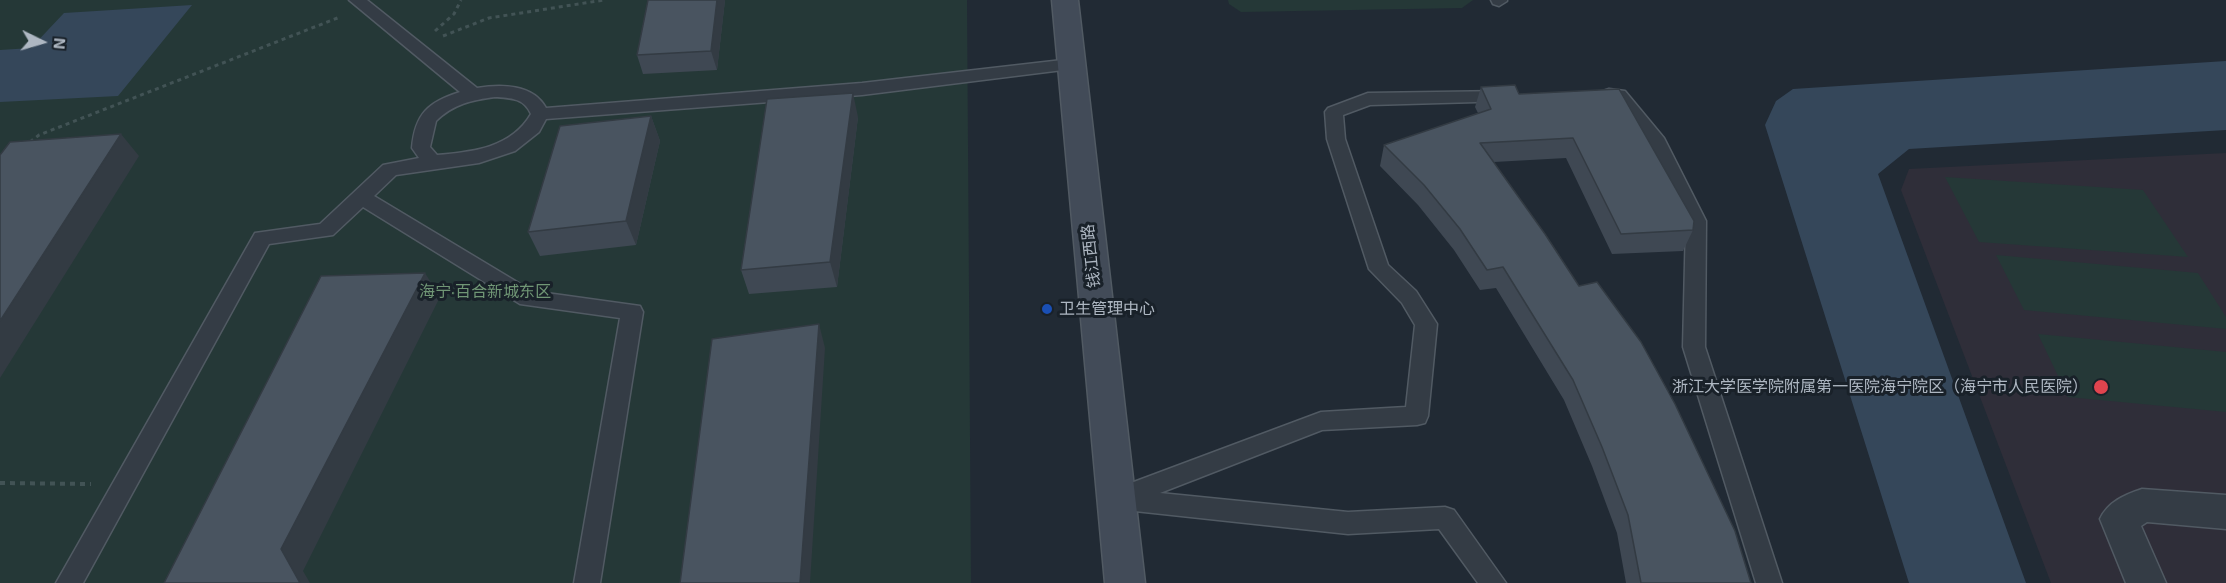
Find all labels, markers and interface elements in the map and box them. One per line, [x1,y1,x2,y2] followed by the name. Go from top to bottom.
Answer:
[12,12,72,72] north arrow
[50,37,70,50] text: N
[1078,223,1104,289] street label: 钱江西路
[419,282,551,302] park label: 海宁·百合新城东区
[1059,299,1155,319] place label: 卫生管理中心
[1040,302,1054,316] marker: 卫生管理中心
[1672,377,2088,397] place label: 浙江大学医学院附属第一医院海宁院区（海宁市人民医院）
[2092,378,2110,396] marker: 浙江大学医学院附属第一医院海宁院区（海宁市人民医院）

